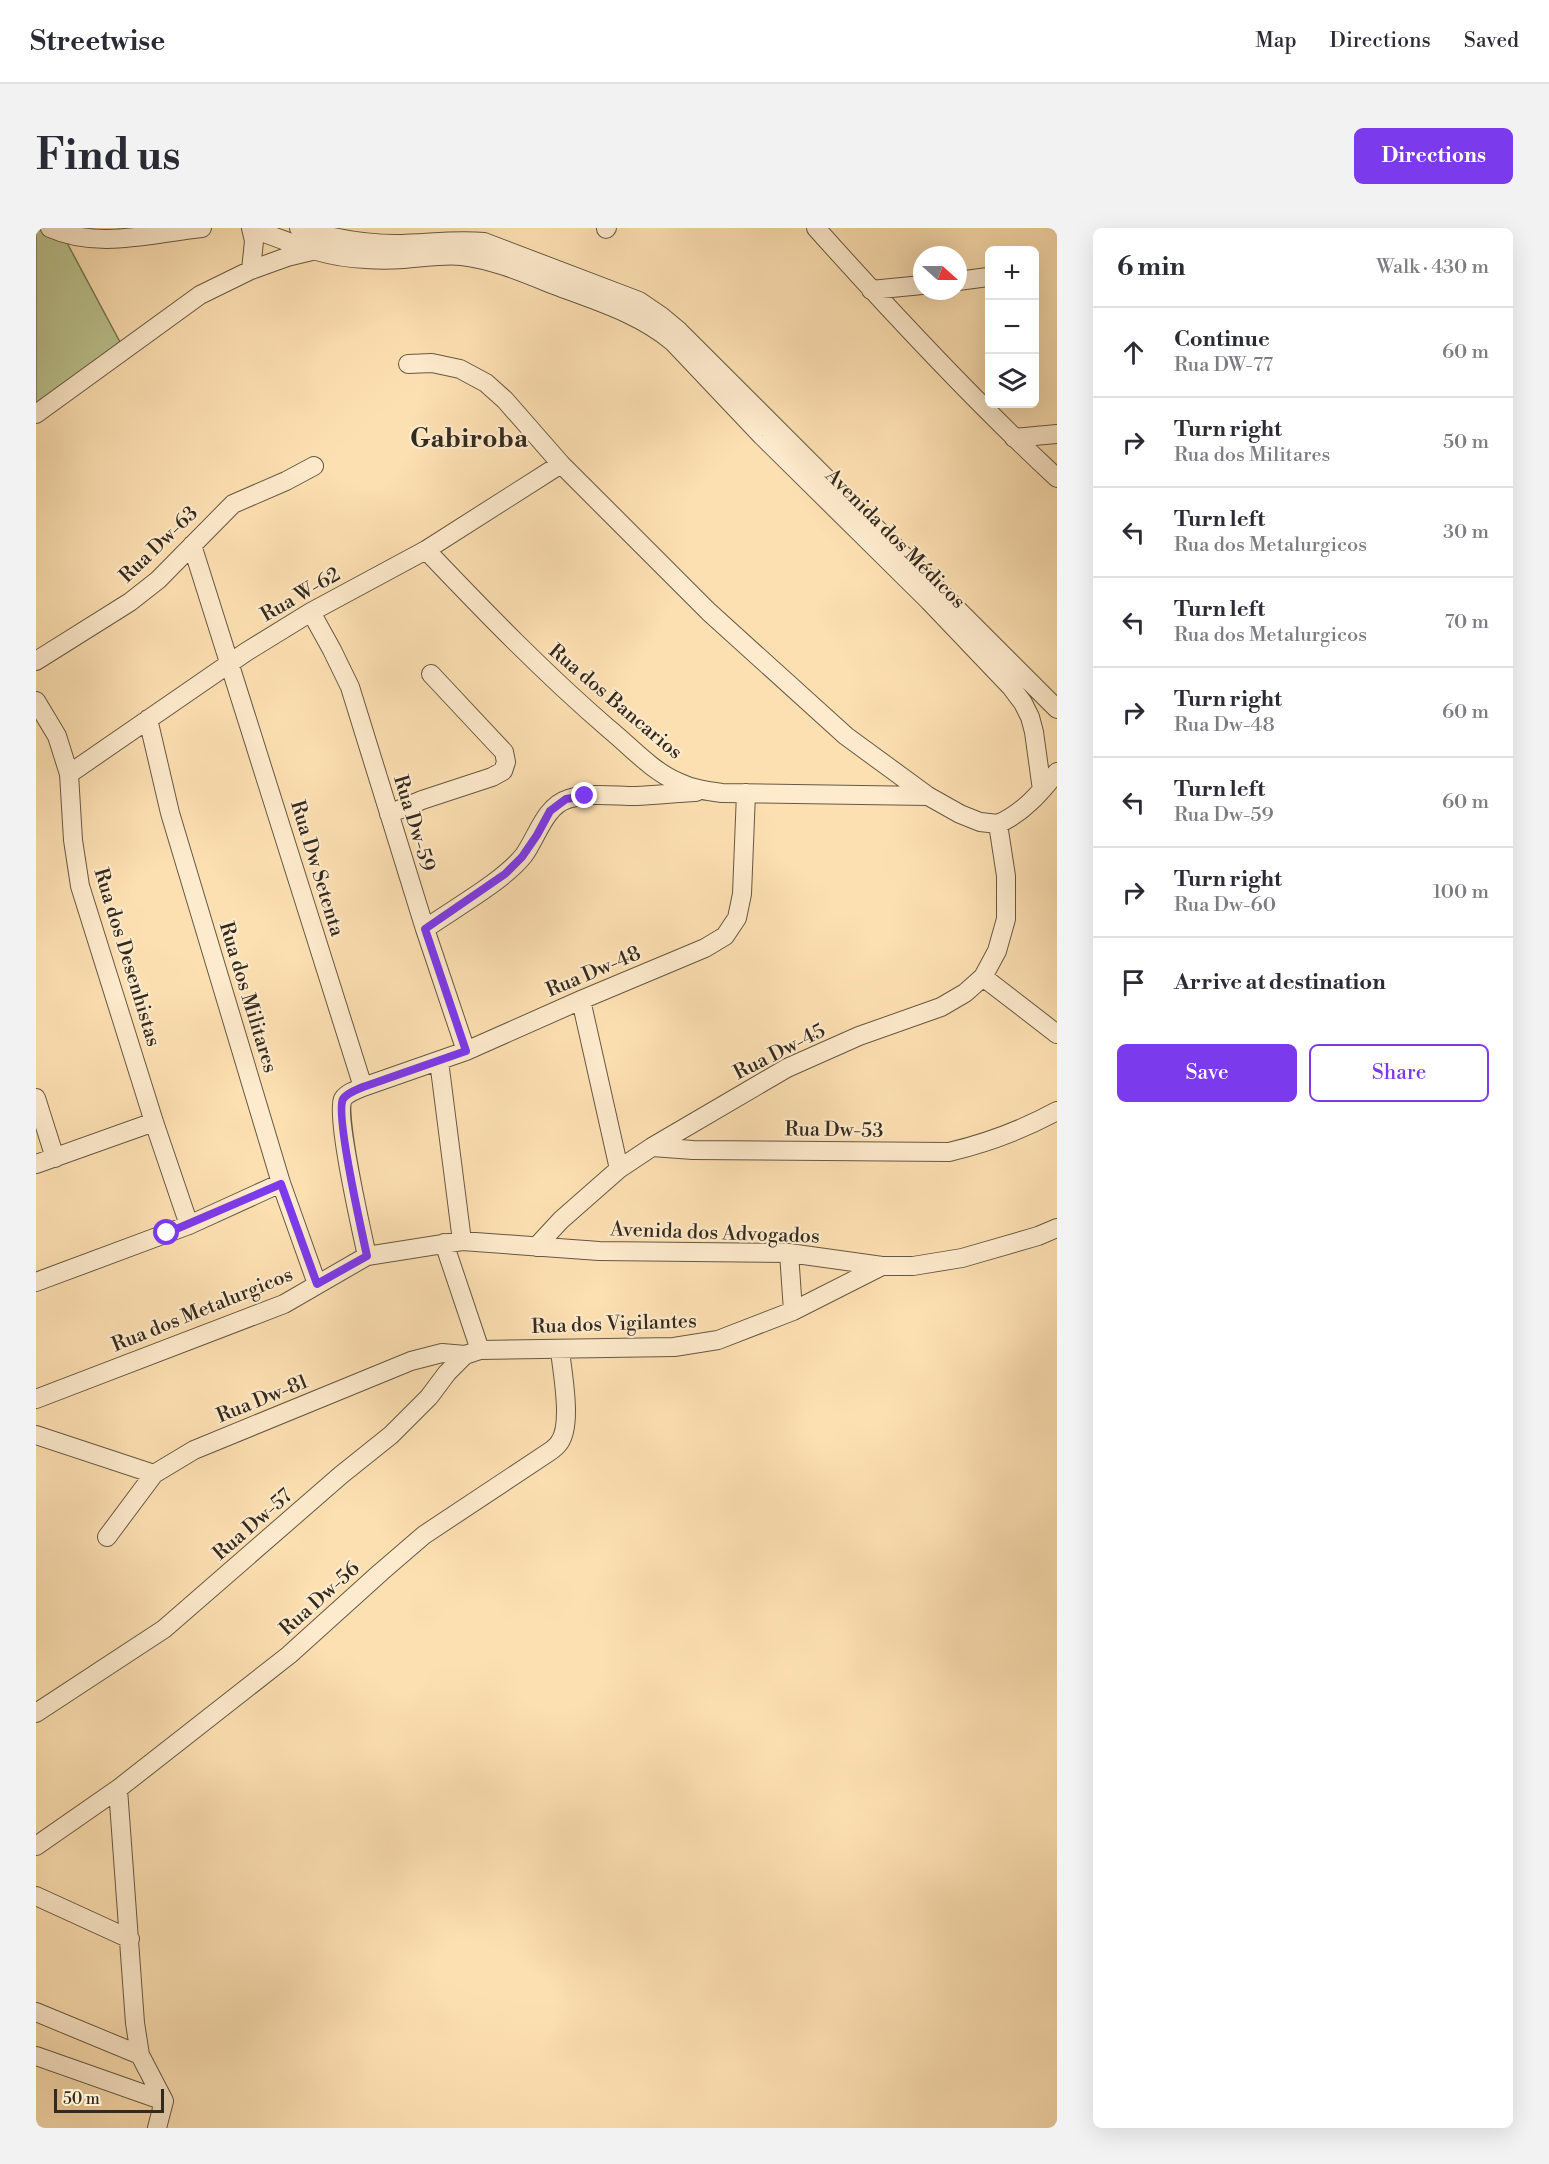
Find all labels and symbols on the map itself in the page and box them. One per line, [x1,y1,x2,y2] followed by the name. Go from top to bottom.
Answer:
[913,246,967,300] north arrow
[410,423,529,455] district label: Gabiroba
[819,463,970,614] street label: Avenida dos Médicos
[114,501,204,589] street label: Rua Dw-63
[256,562,345,628] street label: Rua W-62
[543,639,687,765] street label: Rua dos Bancarios
[387,772,440,875] street label: Rua Dw-59
[571,782,597,808] route end
[284,797,349,940] street label: Rua Dw Setenta
[88,865,166,1050] street label: Rua dos Desenhistas
[213,919,282,1076] street label: Rua dos Militares
[542,941,645,1004] street label: Rua Dw-48
[730,1019,830,1086] street label: Rua Dw-45
[784,1117,883,1144] street label: Rua Dw-53
[609,1217,820,1250] street label: Avenida dos Advogados
[153,1219,179,1245] route start
[108,1263,297,1358] street label: Rua dos Metalurgicos
[531,1309,697,1340] street label: Rua dos Vigilantes
[213,1369,313,1429] street label: Rua Dw-81
[208,1484,298,1566] street label: Rua Dw-57
[275,1556,365,1642] street label: Rua Dw-56
[54,2086,164,2114] scale bar

